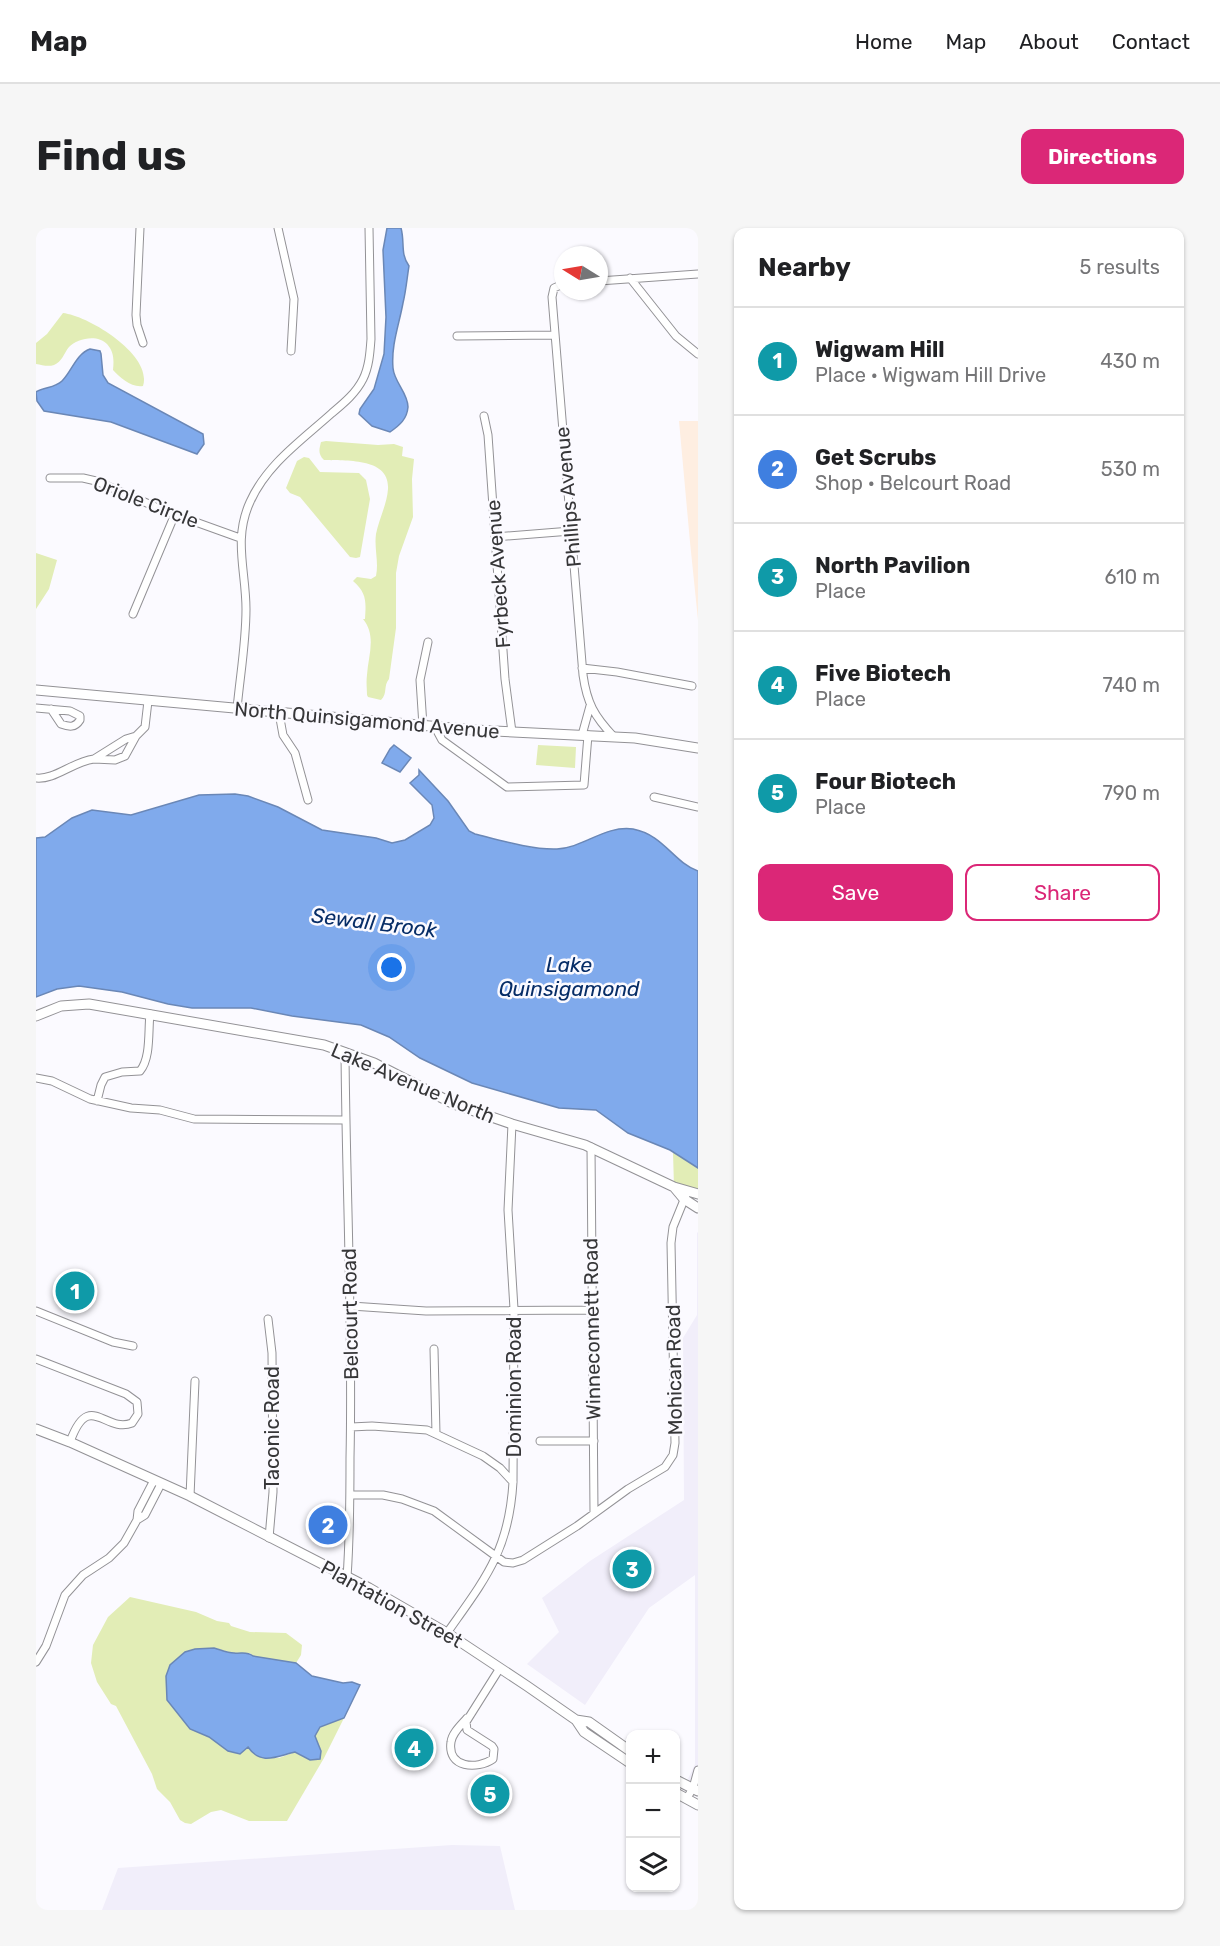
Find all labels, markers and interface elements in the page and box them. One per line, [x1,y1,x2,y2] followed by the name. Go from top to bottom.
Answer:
[30,25,87,58] text: Map
[855,29,912,54] text: Home
[945,29,986,54] text: Map
[1019,29,1079,54] text: About
[1112,29,1190,54] text: Contact
[1021,129,1184,184] button: Directions
[36,131,187,181] text: Find us
[554,246,608,300] north arrow
[758,252,851,283] text: Nearby
[1079,255,1160,279] text: 5 results
[815,336,945,363] text: Wigwam Hill
[773,349,782,373] text: 1
[1100,349,1160,373] text: 430 m
[815,363,1046,387] text: Place · Wigwam Hill Drive
[550,426,586,568] street label: Phillips Avenue
[815,444,937,471] text: Get Scrubs
[771,457,784,481] text: 2
[1101,457,1160,481] text: 530 m
[90,471,202,533] street label: Oriole Circle
[815,471,1011,495] text: Shop · Belcourt Road
[481,499,515,649] street label: Fyrbeck Avenue
[815,552,970,579] text: North Pavilion
[771,565,784,589] text: 3
[1104,565,1160,589] text: 610 m
[815,579,866,603] text: Place
[815,660,951,687] text: Five Biotech
[771,673,784,697] text: 4
[1103,673,1160,697] text: 740 m
[815,687,866,711] text: Place
[233,696,501,744] street label: North Quinsigamond Avenue
[815,768,956,795] text: Four Biotech
[771,781,784,805] text: 5
[1103,781,1160,805] text: 790 m
[815,795,866,819] text: Place
[758,864,953,921] button: Save
[965,864,1160,921] button: Share
[310,902,439,943] water label: Sewall Brook
[498,952,640,1001] water label: Lake Quinsigamond
[377,953,406,982] your location
[327,1038,499,1128] street label: Lake Avenue North
[578,1238,606,1420] street label: Winneconnett Road
[337,1248,363,1380] street label: Belcourt Road
[56,1268,94,1314] pin: 1
[661,1304,687,1436] street label: Mohican Road
[502,1317,526,1457] street label: Dominion Road
[260,1366,284,1490] street label: Taconic Road
[308,1502,348,1548] pin: 2
[612,1546,652,1592] pin: 3
[317,1555,467,1653] street label: Plantation Street
[394,1726,434,1771] pin: 4
[626,1730,680,1892] map controls
[626,1730,680,1784] button: +
[470,1772,510,1816] pin: 5
[626,1784,680,1838] button: −
[626,1838,680,1892] button: layers

